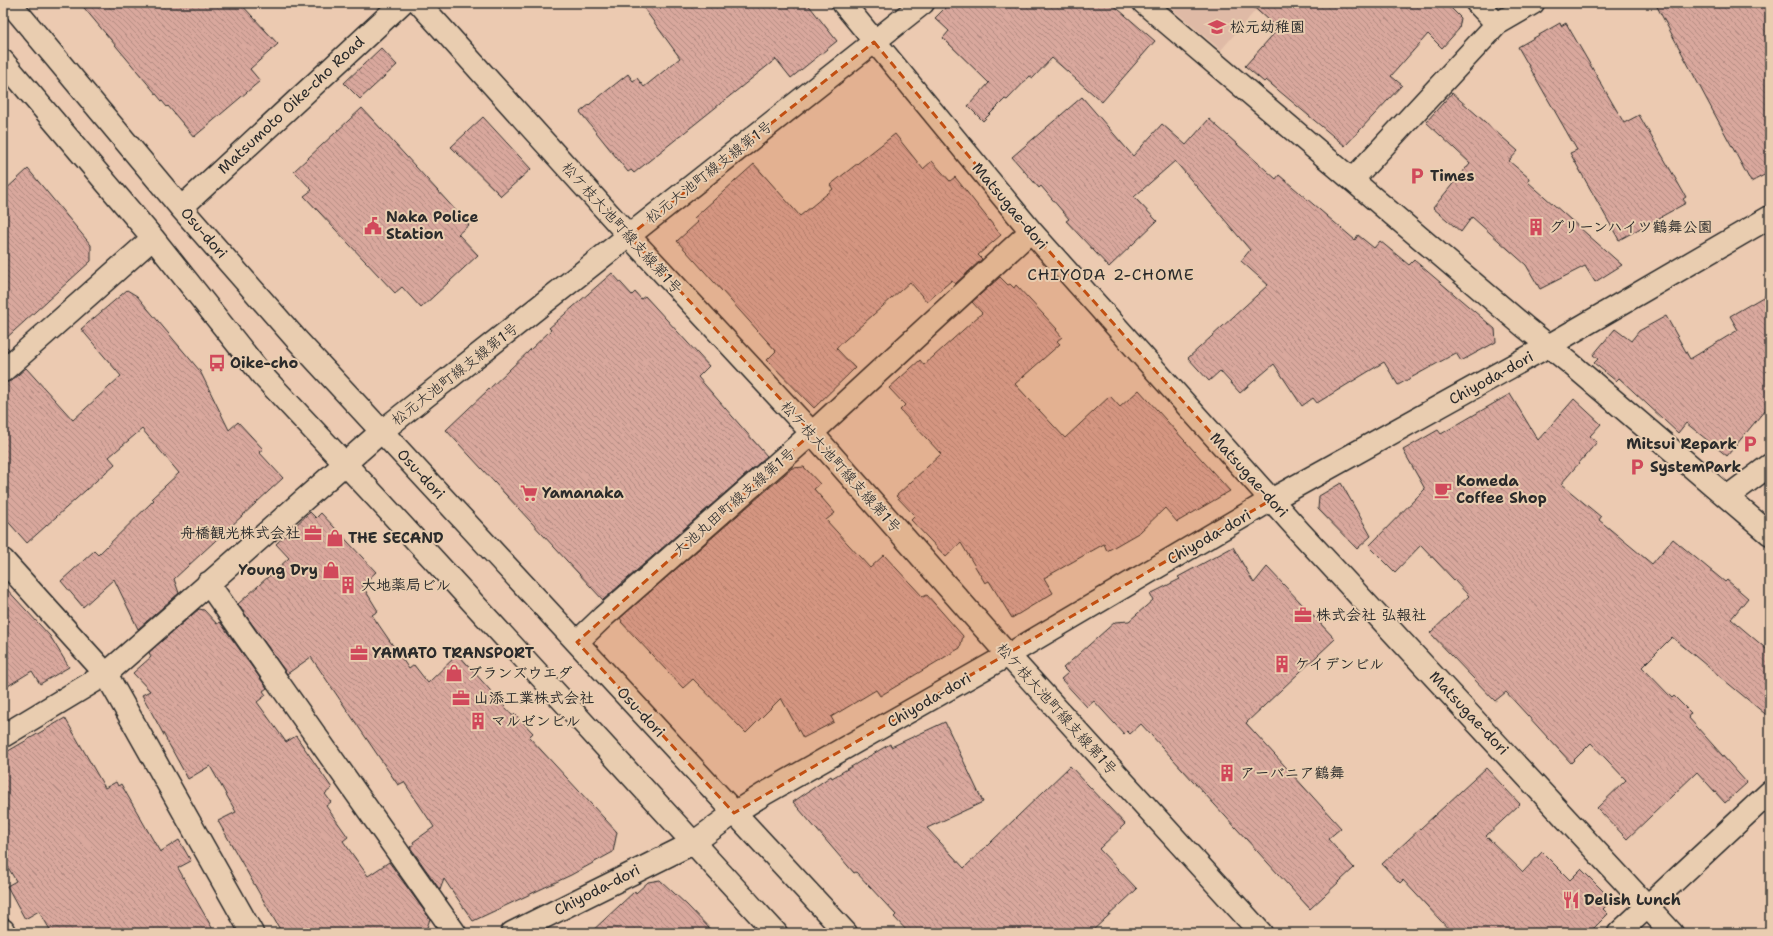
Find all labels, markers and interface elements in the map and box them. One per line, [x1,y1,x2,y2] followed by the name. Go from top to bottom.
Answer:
[1207,17,1227,37] school or university icon: 松元幼稚園
[1230,17,1305,37] place label: 松元幼稚園
[213,31,369,178] street label: Matsumoto Oike-cho Road
[641,116,777,228] street label: 松元大池町線支線第1号
[557,158,687,298] street label: 松ケ枝大池町線支線第1号
[968,158,1052,254] street label: Matsugae-dori
[1407,166,1427,186] parking icon: Times
[1430,166,1474,186] place label: Times
[176,203,232,263] street label: Osu-dori
[386,207,478,244] place label: Naka Police Station
[363,216,383,236] public building icon: Naka Police Station
[1526,217,1546,237] building icon: グリーンハイツ鶴舞公園
[1549,217,1713,237] place label: グリーンハイツ鶴舞公園
[1027,264,1195,285] district label: CHIYODA 2-CHOME
[387,318,523,430] street label: 松元大池町線支線第1号
[1445,347,1537,409] street label: Chiyoda-dori
[207,353,227,373] bus stop icon: Oike-cho
[230,353,298,373] place label: Oike-cho
[776,397,906,537] street label: 松ケ枝大池町線支線第1号
[1205,428,1293,522] street label: Matsugae-dori
[1626,434,1737,454] place label: Mitsui Repark
[1740,434,1760,454] parking icon: Mitsui Repark
[668,443,800,561] street label: 大池丸田町線支線第1号
[393,445,449,503] street label: Osu-dori
[1627,457,1647,477] parking icon: SystemPark
[1650,457,1742,477] place label: SystemPark
[1456,471,1547,508] place label: Komeda Coffee Shop
[1433,480,1453,500] cafe icon: Komeda Coffee Shop
[519,483,539,503] supermarket icon: Yamanaka
[542,483,625,503] place label: Yamanaka
[1163,505,1255,569] street label: Chiyoda-dori
[180,523,300,543] place label: 舟橋観光株式会社
[303,523,323,543] office icon: 舟橋観光株式会社
[325,528,345,548] shop icon: THE SECAND
[348,528,444,548] place label: THE SECAND
[238,560,318,580] place label: Young Dry
[321,560,341,580] shop icon: Young Dry
[338,575,358,595] building icon: 大地薬局ビル
[361,575,451,595] place label: 大地薬局ビル
[1293,605,1313,625] office icon: 株式会社 弘報社
[1316,605,1426,625] place label: 株式会社 弘報社
[992,639,1122,779] street label: 松ケ枝大池町線支線第1号
[349,643,369,663] office icon: YAMATO TRANSPORT
[372,643,535,663] place label: YAMATO TRANSPORT
[1272,654,1292,674] building icon: ケイデンビル
[1295,654,1384,674] place label: ケイデンビル
[444,663,464,683] shop icon: ブランズウエダ
[467,663,573,683] place label: ブランズウエダ
[1425,667,1513,759] street label: Matsugae-dori
[883,668,975,732] street label: Chiyoda-dori
[613,683,669,741] street label: Osu-dori
[451,688,471,708] office icon: 山添工業株式会社
[474,688,594,708] place label: 山添工業株式会社
[468,711,488,731] building icon: マルゼンビル
[491,711,580,731] place label: マルゼンビル
[1217,763,1237,783] building icon: アーバニア鶴舞
[1240,763,1344,783] place label: アーバニア鶴舞
[551,860,643,920] street label: Chiyoda-dori
[1561,890,1581,910] restaurant icon: Delish Lunch
[1584,890,1681,910] place label: Delish Lunch

